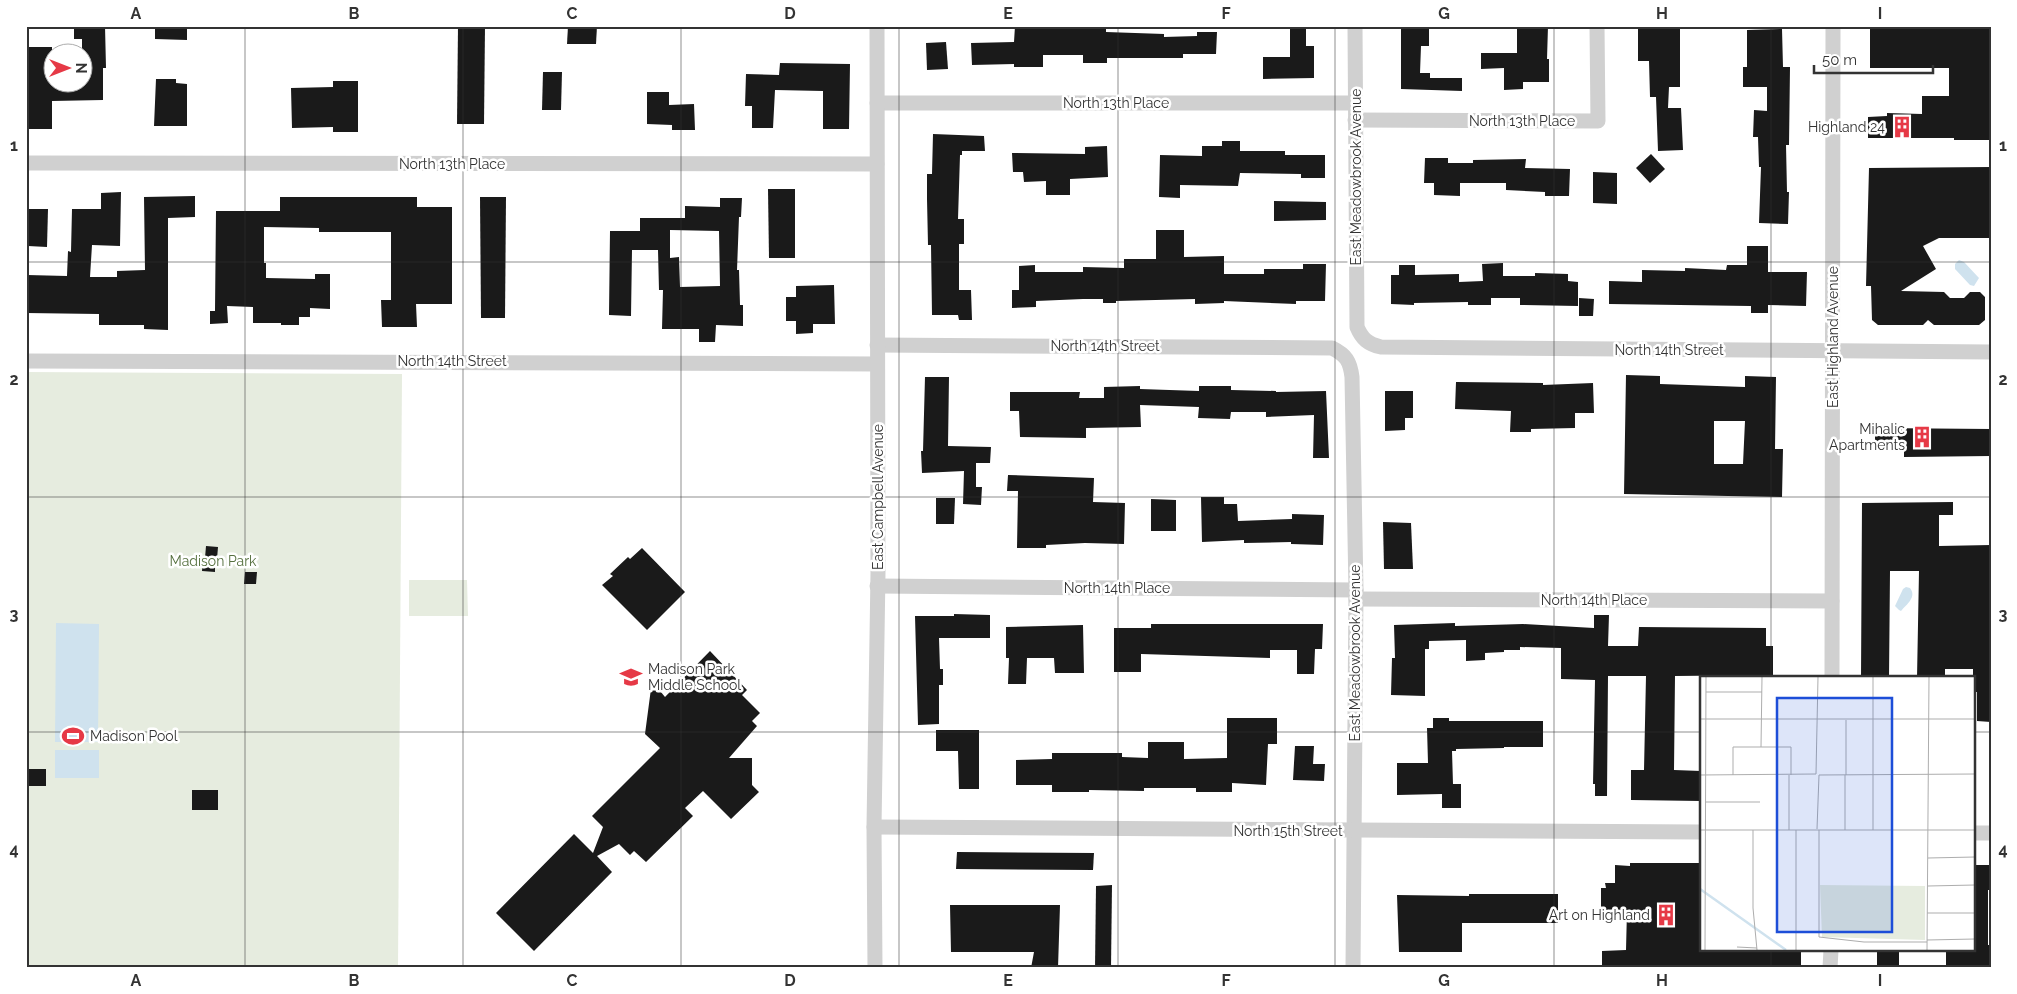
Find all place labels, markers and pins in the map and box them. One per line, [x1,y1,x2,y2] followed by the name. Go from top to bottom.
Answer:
[1889,114,1915,140] building icon: Highland 24
[1808,119,1885,135] place label: Highland 24
[1829,421,1905,453] place label: Mihalic Apartments
[1909,424,1935,450] building icon: Mihalic Apartments
[648,661,741,693] place label: Madison Park Middle School
[618,664,644,690] school or university icon: Madison Park Middle School
[60,723,86,749] sports icon: Madison Pool
[90,728,178,744] place label: Madison Pool
[1653,902,1679,928] building icon: Art on Highland
[1549,907,1650,923] place label: Art on Highland

